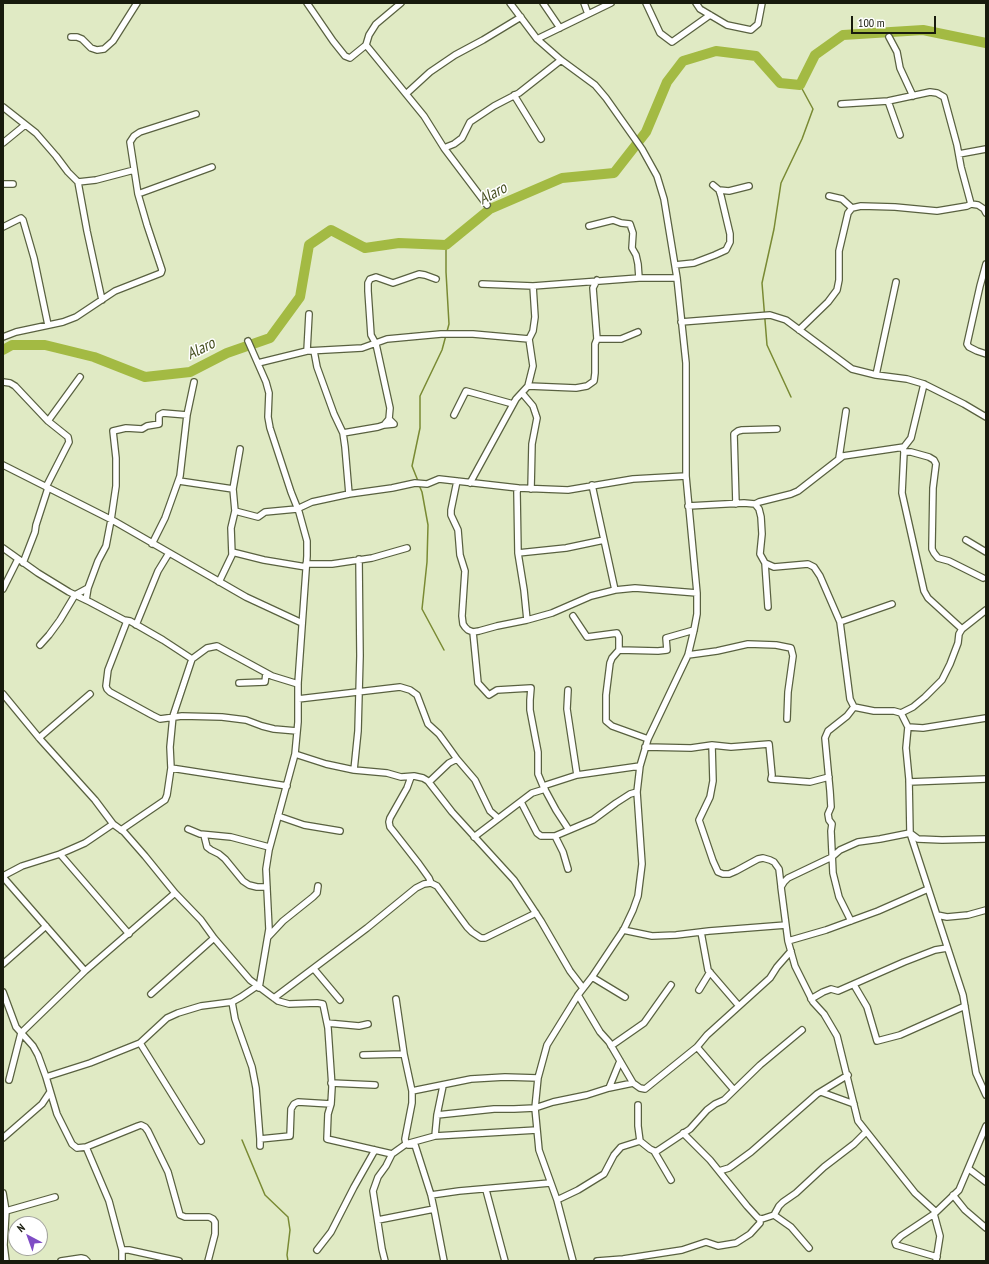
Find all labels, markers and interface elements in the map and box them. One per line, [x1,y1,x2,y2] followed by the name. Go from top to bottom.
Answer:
[853,8,938,34] scale bar
[858,15,885,30] text: 100 m
[476,179,510,209] water label: Alaro
[184,334,218,364] water label: Alaro
[8,1216,48,1256] north arrow
[14,1220,28,1235] text: N

